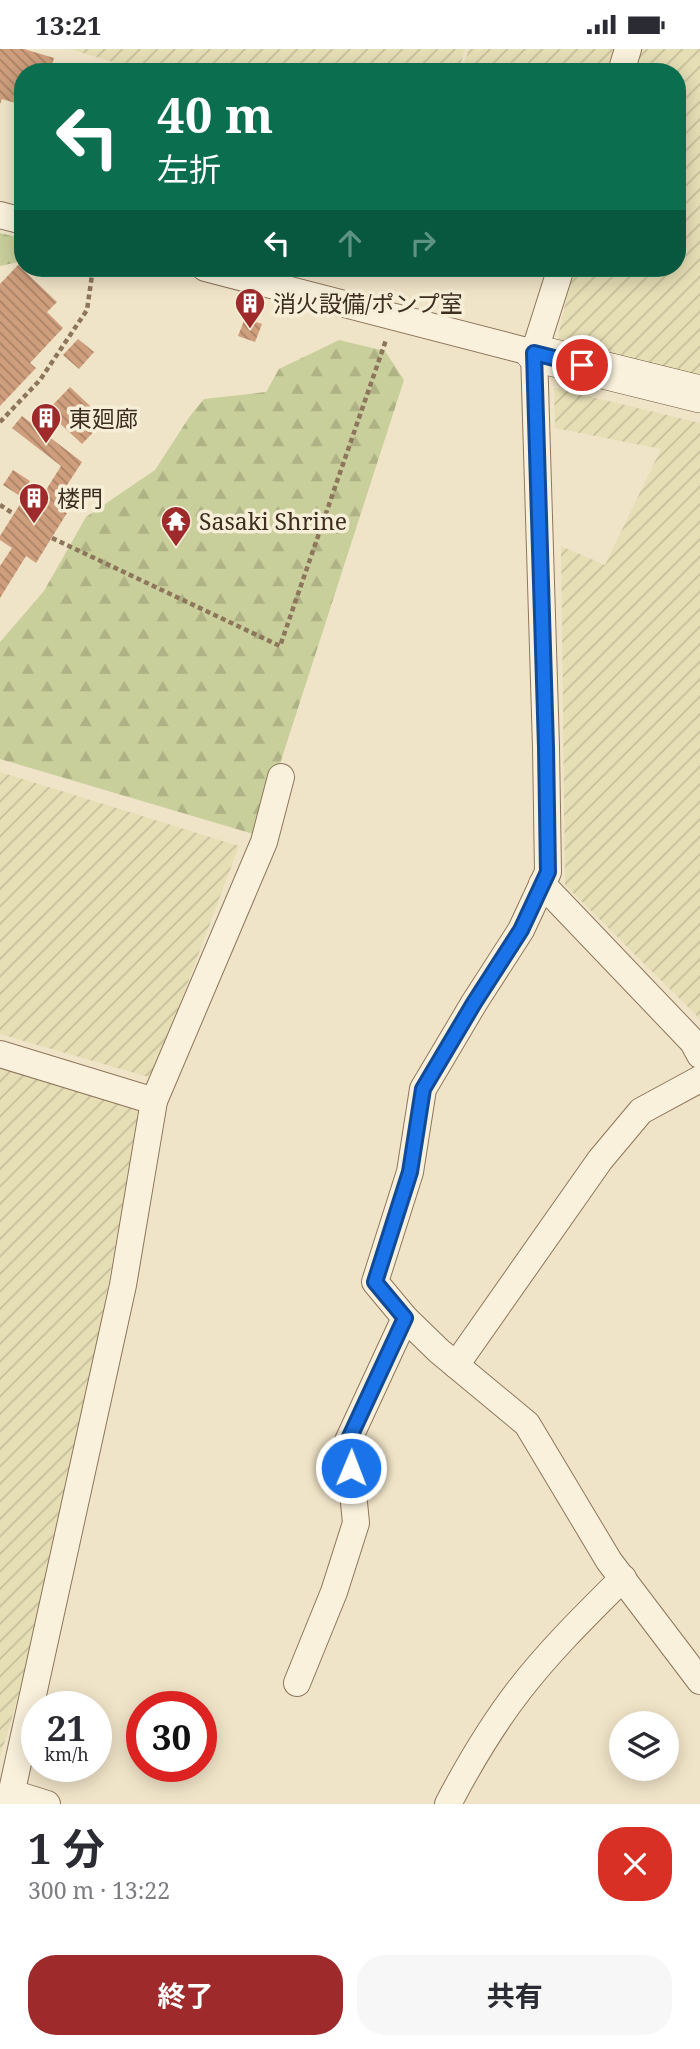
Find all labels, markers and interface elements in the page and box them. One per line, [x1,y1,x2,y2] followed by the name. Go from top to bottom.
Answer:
[35,7,102,43] text: 13:21
[157,81,273,147] text: 40 m
[42,91,133,182] icon: left
[157,147,221,190] text: 左折
[258,224,296,262] icon: left
[331,224,369,262] icon: ahead
[404,224,442,262] icon: right
[233,286,267,330] building icon: 消火設備/ポンプ室
[273,287,463,319] place label: 消火設備/ポンプ室
[552,335,612,395] pin
[563,346,601,384] icon: arrive
[29,401,63,445] building icon: 東廻廊
[69,402,138,434] place label: 東廻廊
[17,481,51,525] building icon: 楼門
[57,482,103,514] place label: 楼門
[159,504,193,548] temple icon: Sasaki Shrine
[199,505,347,537] place label: Sasaki Shrine
[314,1431,388,1505] position arrow
[126,1691,217,1782] speed limit sign: 30
[47,1704,86,1751] text: 21
[609,1711,679,1781] map controls
[609,1711,679,1781] button: layers
[44,1742,89,1766] text: km/h
[28,1819,105,1876] text: 1 分
[598,1827,672,1901] button: close
[28,1874,170,1906] text: 300 m · 13:22
[28,1955,343,2035] button: 終了
[357,1955,672,2035] button: 共有

